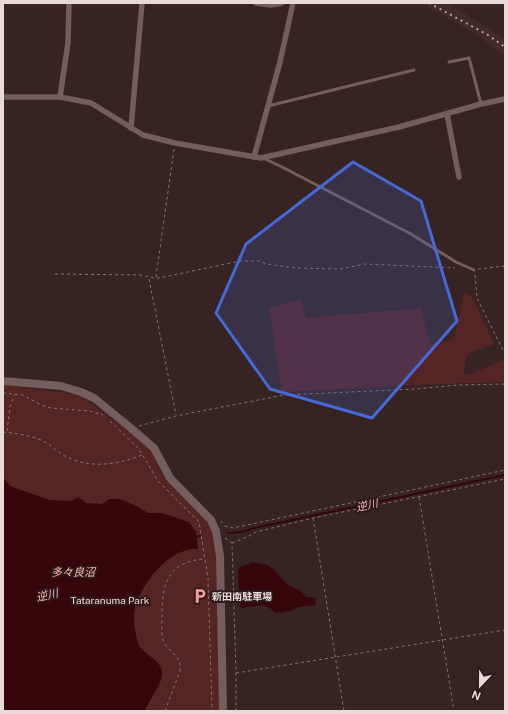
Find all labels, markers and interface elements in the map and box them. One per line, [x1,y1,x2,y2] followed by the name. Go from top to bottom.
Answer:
[355,497,380,513] water label: 逆川
[51,566,97,578] water label: 多々良沼
[35,586,60,603] water label: 逆川
[191,587,209,605] parking icon: 新田南駐車場
[212,590,272,602] place label: 新田南駐車場
[71,594,150,606] park label: Tataranuma Park
[460,666,500,706] north arrow
[470,688,482,702] text: N

